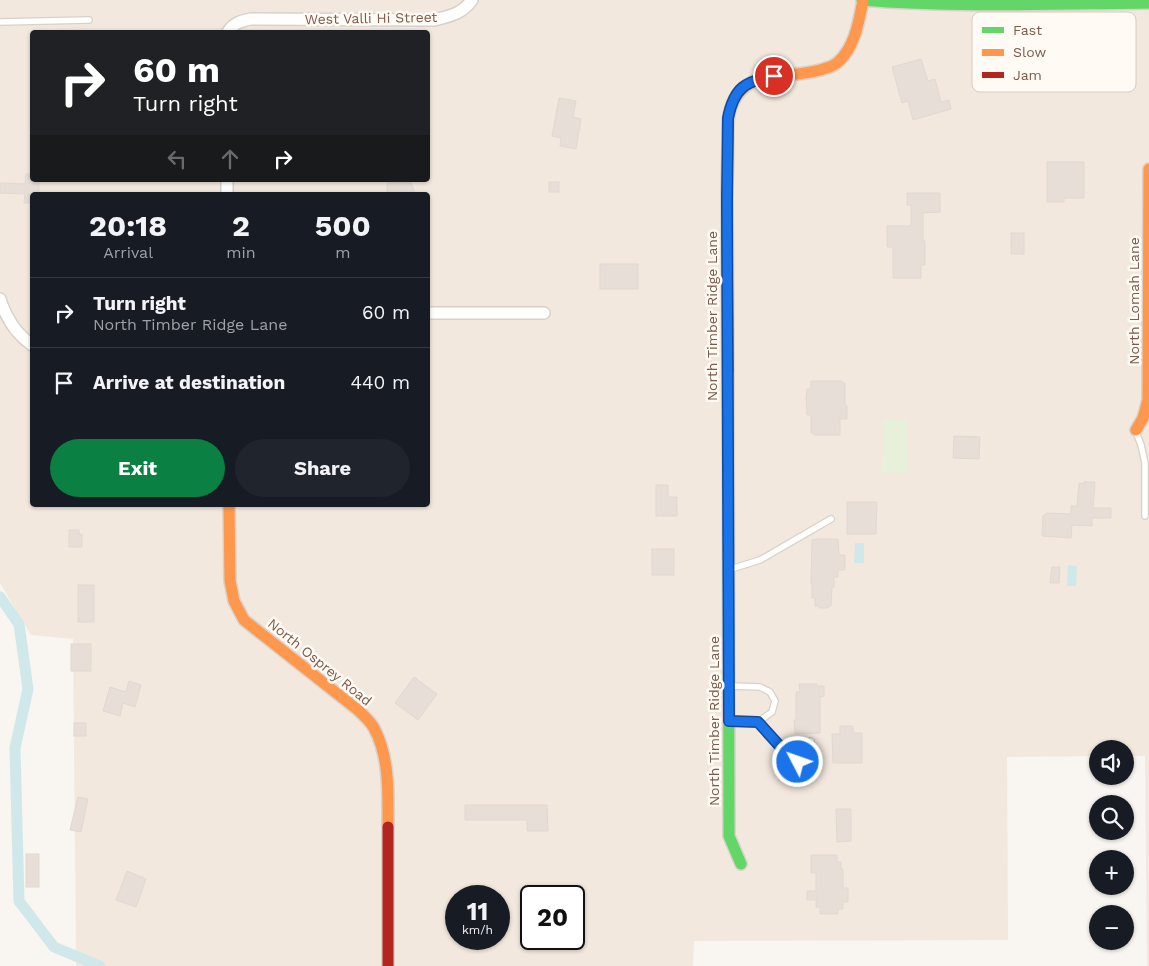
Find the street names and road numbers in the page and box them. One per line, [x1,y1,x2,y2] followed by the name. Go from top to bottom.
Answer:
[305,9,438,27] street label: West Valli Hi Street
[704,231,720,401] street label: North Timber Ridge Lane
[1126,237,1142,365] street label: North Lomah Lane
[265,615,375,709] street label: North Osprey Road
[706,636,722,806] street label: North Timber Ridge Lane

